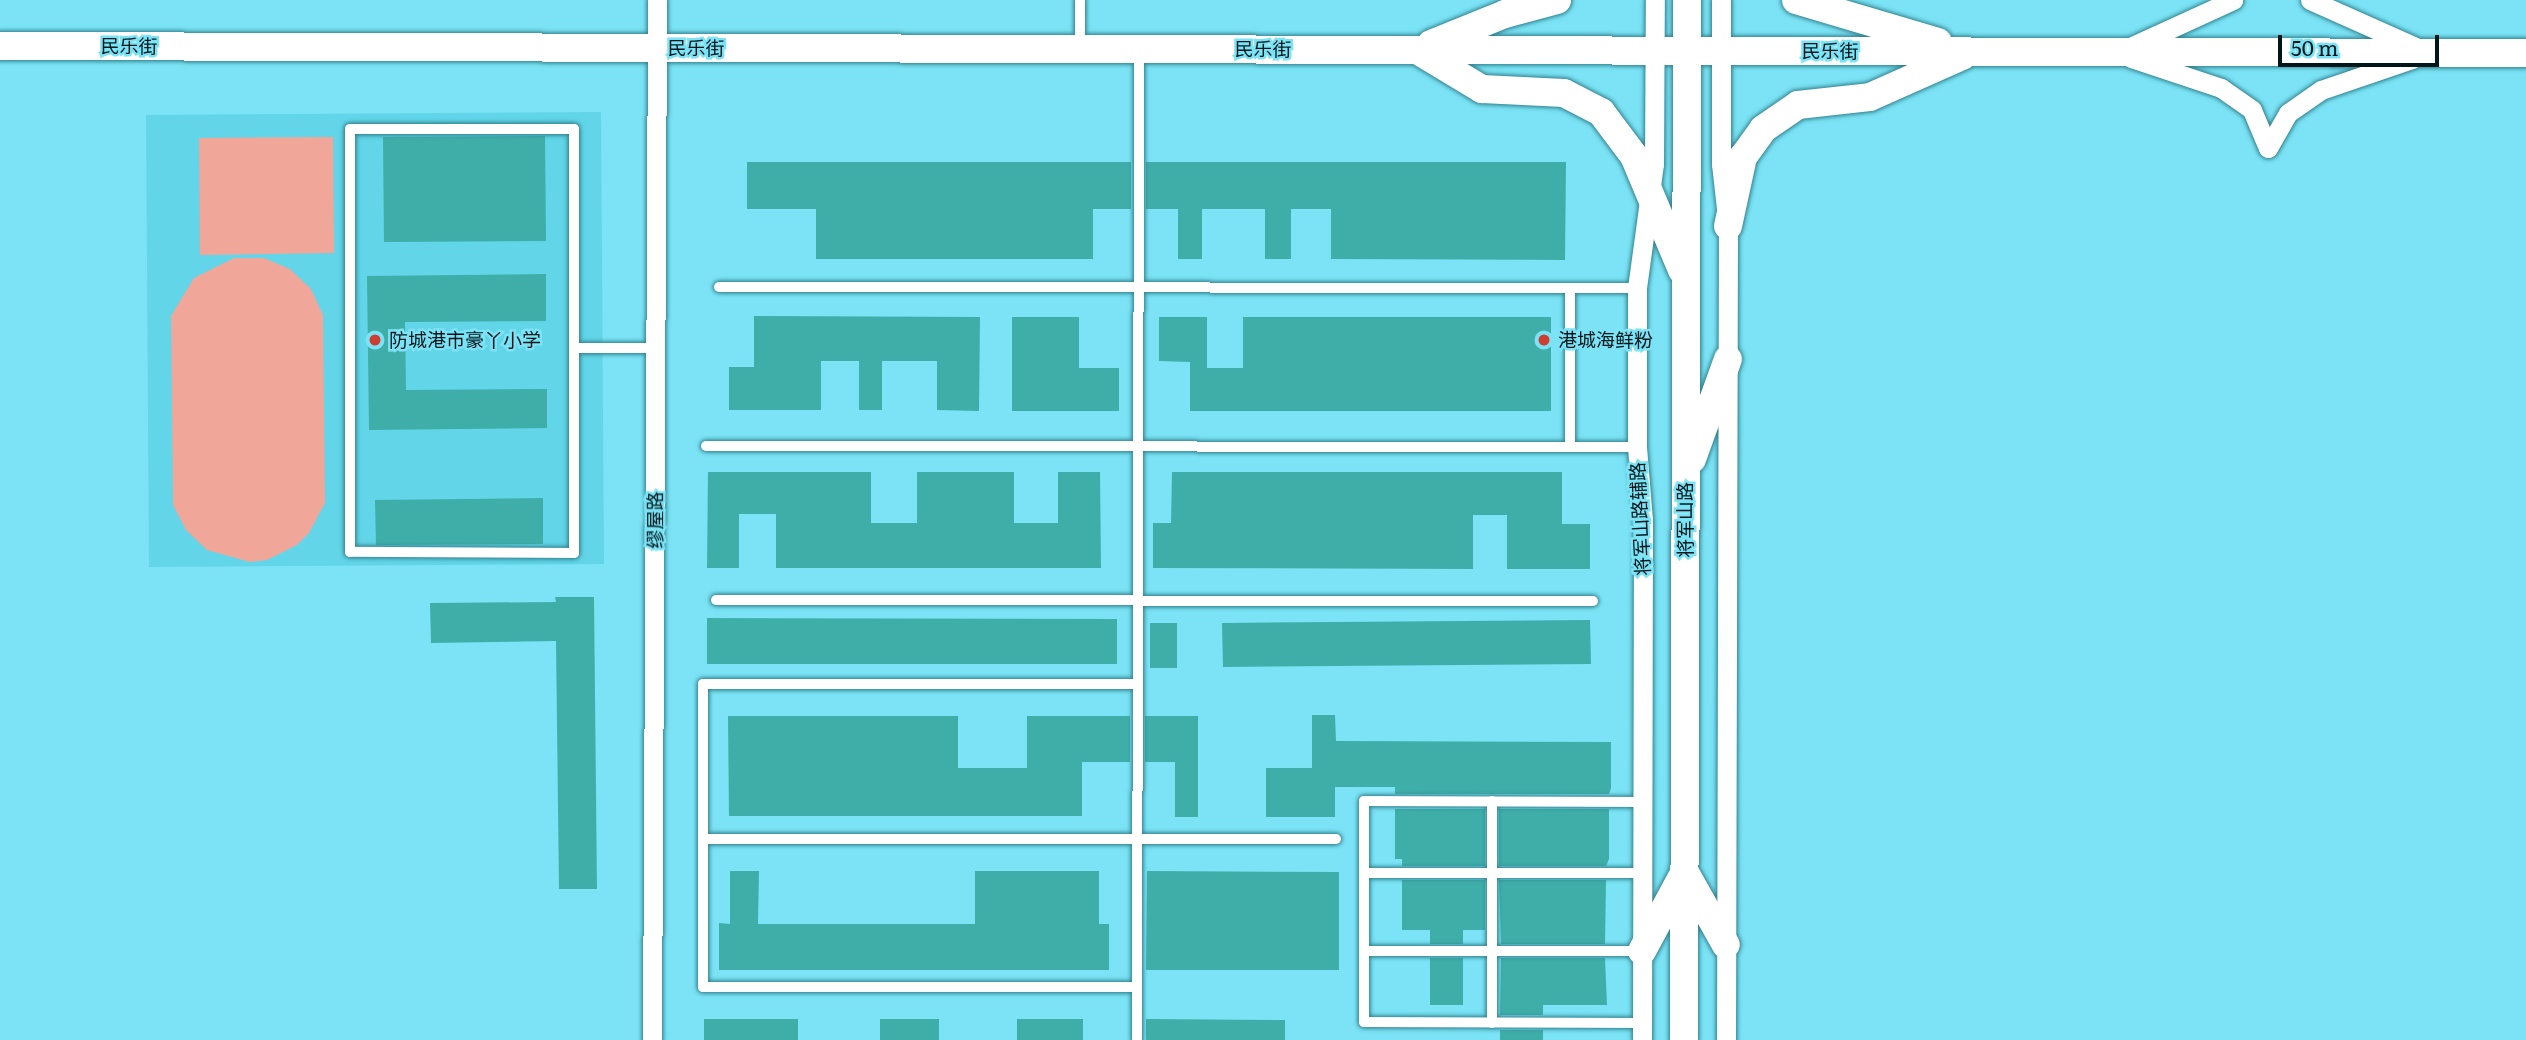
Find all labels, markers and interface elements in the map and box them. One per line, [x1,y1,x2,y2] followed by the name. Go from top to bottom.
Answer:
[2281,21,2442,65] scale bar
[2291,31,2338,62] text: 50 m
[101,35,157,57] street label: 民乐街
[668,37,724,59] street label: 民乐街
[1235,38,1291,60] street label: 民乐街
[1802,40,1858,62] street label: 民乐街
[389,329,541,351] place label: 防城港市豪丫小学
[1558,329,1653,351] place label: 港城海鲜粉
[367,332,383,348] marker: 防城港市豪丫小学
[1536,332,1552,348] marker: 港城海鲜粉
[1626,461,1654,577] street label: 将军山路辅路
[1674,482,1696,558] street label: 将军山路
[644,492,666,548] street label: 缪屋路

